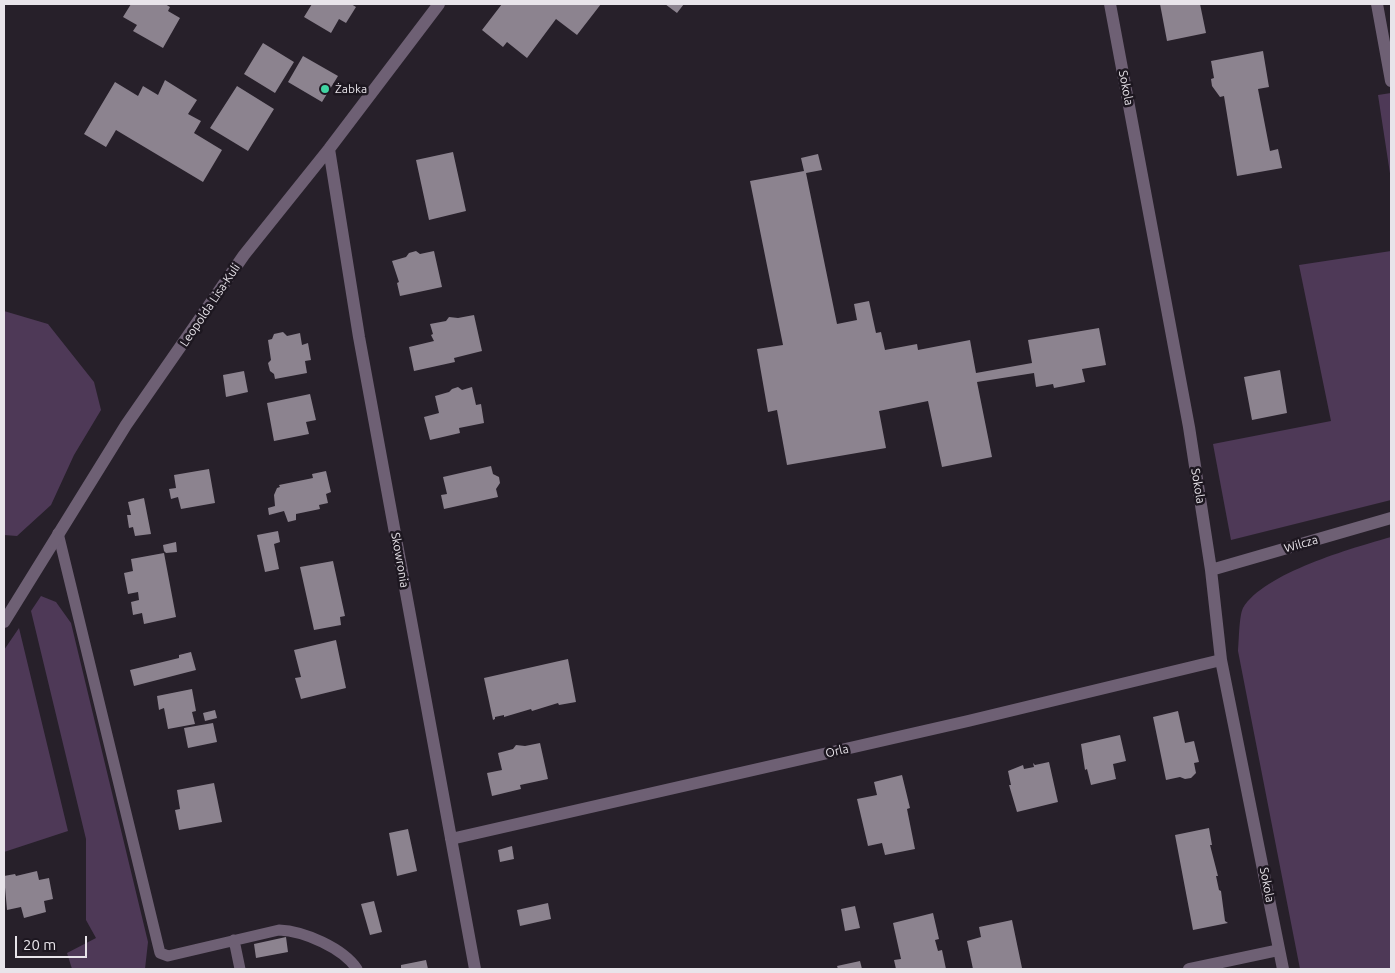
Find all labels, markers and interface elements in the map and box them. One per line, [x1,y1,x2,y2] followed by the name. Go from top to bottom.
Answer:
[1116,69,1136,107] street label: Sokola
[335,82,367,96] place label: Żabka
[319,83,331,95] marker: Żabka
[177,261,243,349] street label: Leopolda Lisa-Kuli
[1188,467,1208,505] street label: Sokola
[388,531,412,589] street label: Skowronia
[1282,532,1320,556] street label: Wilcza
[824,741,850,761] street label: Orla
[1257,866,1277,904] street label: Sokola
[18,926,90,958] scale bar
[23,936,56,953] text: 20 m

